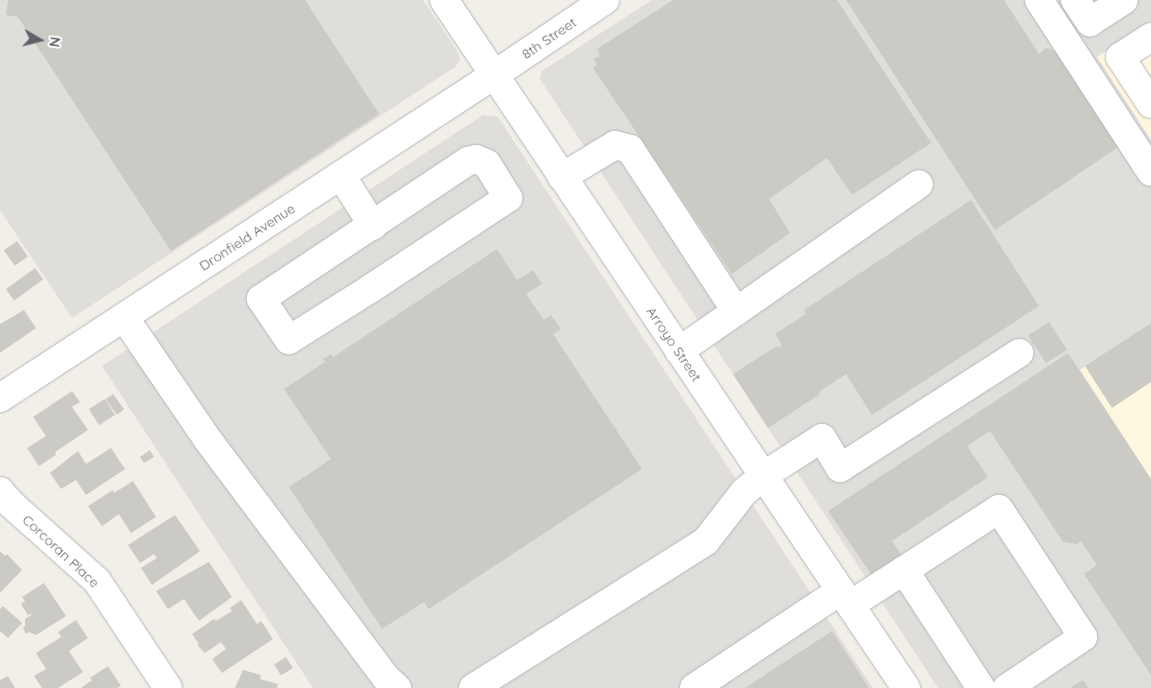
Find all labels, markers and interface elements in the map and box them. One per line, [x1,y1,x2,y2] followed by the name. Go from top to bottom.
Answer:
[518,14,580,62] street label: 8th Street
[15,15,65,65] north arrow
[45,36,64,48] text: N
[196,200,298,274] street label: Dronfield Avenue
[643,303,705,385] street label: Arroyo Street
[19,511,103,591] street label: Corcoran Place

